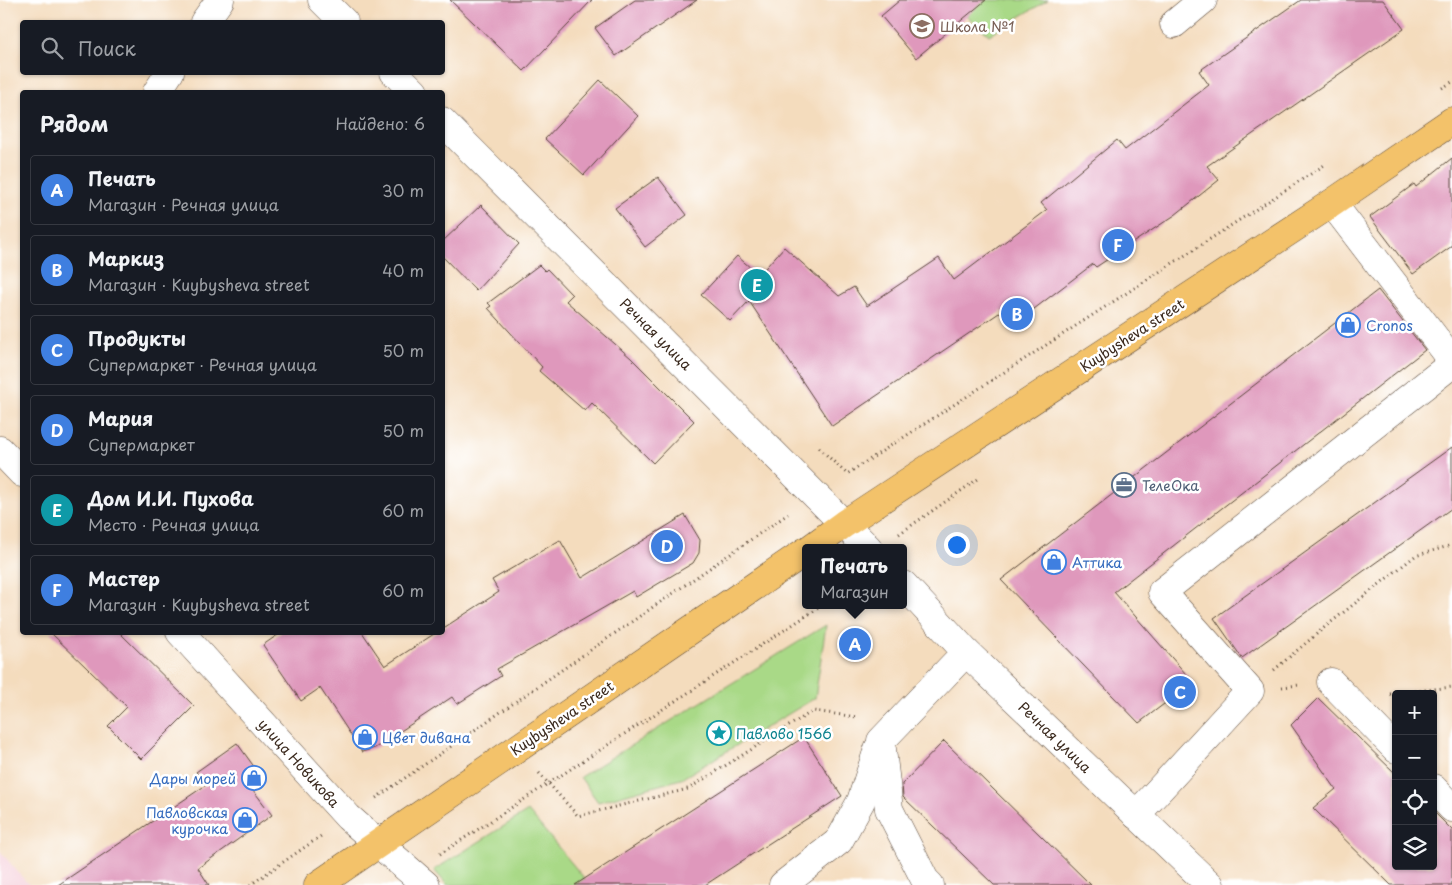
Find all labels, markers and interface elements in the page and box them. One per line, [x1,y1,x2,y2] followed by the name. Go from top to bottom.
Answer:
[909,13,935,39] school or university icon: Школа №1
[940,16,1015,37] place label: Школа №1
[20,20,445,75] search box
[38,34,66,62] icon: search
[78,34,136,62] text: Поиск
[40,107,108,139] text: Рядом
[335,111,425,135] text: Найдено: 6
[88,164,156,192] text: Печать
[51,178,63,202] text: A
[382,178,424,202] text: 30 m
[88,192,279,216] text: Магазин · Речная улица
[1102,226,1134,264] pin: F
[88,244,164,272] text: Маркиз
[52,258,62,282] text: B
[382,258,424,282] text: 40 m
[741,266,773,304] pin: E
[88,272,309,296] text: Магазин · Kuybysheva street
[615,293,697,375] street label: Речная улица
[1076,293,1189,377] street label: Kuybysheva street
[1001,295,1033,333] pin: B
[1335,312,1361,338] shop icon: Cronos
[1366,315,1413,336] place label: Cronos
[88,324,186,352] text: Продукты
[51,338,63,362] text: C
[383,338,424,362] text: 50 m
[88,352,317,376] text: Супермаркет · Речная улица
[88,404,153,432] text: Мария
[51,418,63,442] text: D
[383,418,424,442] text: 50 m
[88,432,195,456] text: Супермаркет
[1111,472,1137,498] office icon: ТелеОка
[1142,475,1199,496] place label: ТелеОка
[88,484,254,512] text: Дом И.И. Пухова
[52,498,62,522] text: E
[382,498,424,522] text: 60 m
[88,512,259,536] text: Место · Речная улица
[651,527,683,565] pin: D
[944,532,970,558] your location
[802,544,907,609] popup
[1041,549,1067,575] shop icon: Аттика
[820,551,888,579] text: Печать
[1072,552,1122,573] place label: Аттика
[88,564,160,592] text: Мастер
[52,578,62,602] text: F
[382,578,424,602] text: 60 m
[820,579,889,603] text: Магазин
[88,592,309,616] text: Магазин · Kuybysheva street
[839,625,871,663] pin: A
[1164,673,1196,711] pin: C
[506,675,618,760] street label: Kuybysheva street
[1392,690,1437,870] map controls
[1392,690,1437,735] button: +
[1014,697,1096,777] street label: Речная улица
[253,714,345,812] street label: улица Новикова
[706,720,732,746] place icon: Павлово 1566
[736,723,832,744] place label: Павлово 1566
[352,724,378,750] shop icon: Цвет дивана
[382,727,471,748] place label: Цвет дивана
[1392,735,1437,780] button: −
[241,765,267,791] shop icon: Дары морей
[149,768,236,789] place label: Дары морей
[1392,780,1437,825] button: locate
[146,802,228,839] place label: Павловская курочка
[232,807,258,833] shop icon: Павловская курочка
[1392,825,1437,870] button: layers

